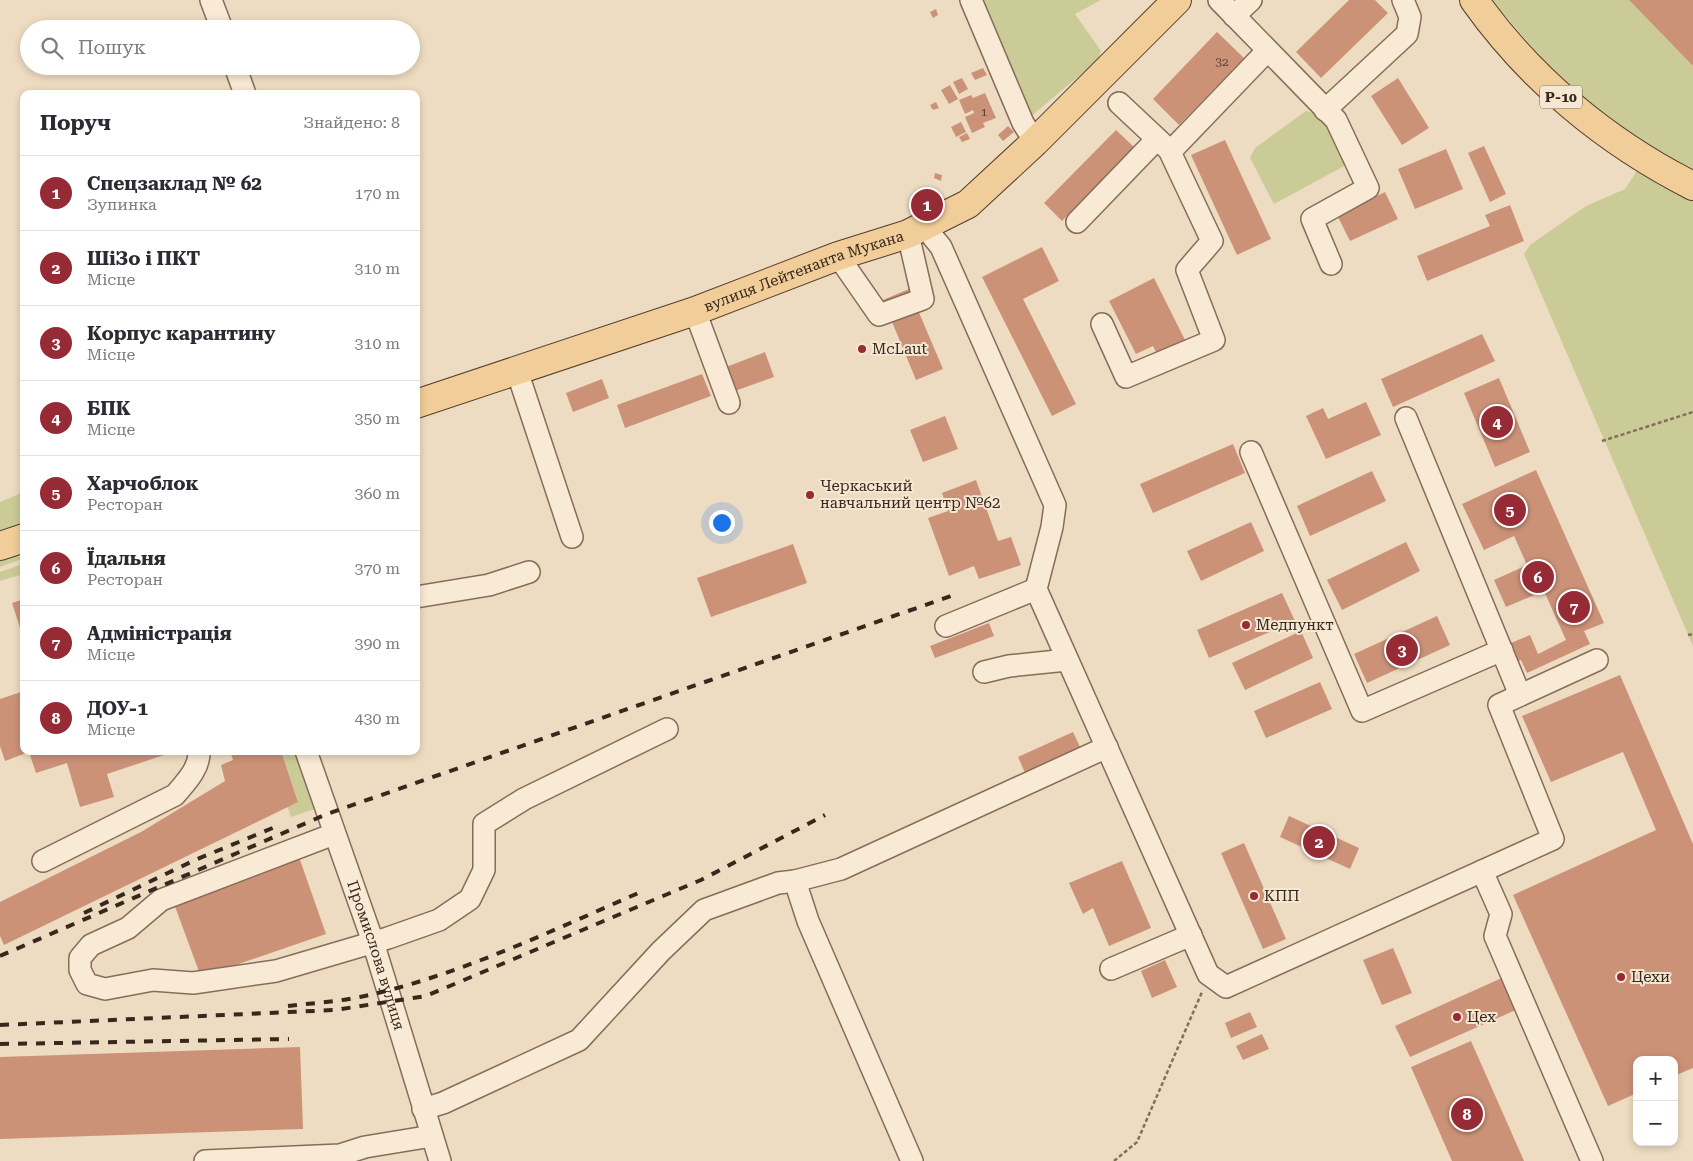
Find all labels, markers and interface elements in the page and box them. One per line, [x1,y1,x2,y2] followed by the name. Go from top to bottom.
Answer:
[20,20,420,75] search box
[38,34,66,62] icon: search
[78,36,146,59] text: Пошук
[1215,55,1229,69] house number: 32
[1540,85,1582,108] road number: Р-10
[981,105,988,119] house number: 1
[40,111,111,135] text: Поруч
[303,113,400,132] text: Знайдено: 8
[87,172,262,195] text: Спецзаклад № 62
[52,184,60,203] text: 1
[354,184,400,203] text: 170 m
[911,186,943,224] pin: 1
[87,195,157,214] text: Зупинка
[701,227,906,316] street label: вулиця Лейтенанта Мукана
[87,247,200,270] text: ШіЗо і ПКТ
[52,259,60,278] text: 2
[354,259,400,278] text: 310 m
[87,270,135,289] text: Місце
[87,322,275,345] text: Корпус карантину
[52,334,60,353] text: 3
[354,334,400,353] text: 310 m
[872,340,927,358] place label: McLaut
[856,343,868,355] marker: McLaut
[87,345,135,364] text: Місце
[87,397,131,420] text: БПК
[1481,403,1513,441] pin: 4
[52,409,60,428] text: 4
[354,409,400,428] text: 350 m
[87,420,135,439] text: Місце
[87,472,199,495] text: Харчоблок
[820,477,1000,512] place label: Черкаський навчальний центр №62
[52,484,60,503] text: 5
[354,484,400,503] text: 360 m
[804,489,816,501] marker: Черкаський навчальний центр №62
[1494,491,1526,529] pin: 5
[87,495,163,514] text: Ресторан
[709,510,735,536] your location
[87,547,166,570] text: Їдальня
[1522,558,1554,596] pin: 6
[52,559,60,578] text: 6
[354,559,400,578] text: 370 m
[87,570,163,589] text: Ресторан
[1558,588,1590,626] pin: 7
[1256,616,1334,634] place label: Медпункт
[1240,619,1252,631] marker: Медпункт
[87,622,232,645] text: Адміністрація
[1386,631,1418,669] pin: 3
[52,634,60,653] text: 7
[354,634,400,653] text: 390 m
[87,645,135,664] text: Місце
[87,697,148,720] text: ДОУ-1
[52,709,60,728] text: 8
[354,709,400,728] text: 430 m
[87,720,135,739] text: Місце
[1303,823,1335,861] pin: 2
[343,878,408,1032] street label: Промислова вулиця
[1264,887,1300,905] place label: КПП
[1248,890,1260,902] marker: КПП
[1631,968,1670,986] place label: Цехи
[1615,971,1627,983] marker: Цехи
[1467,1008,1496,1026] place label: Цех
[1451,1011,1463,1023] marker: Цех
[1633,1056,1678,1146] map controls
[1633,1056,1678,1101] button: +
[1451,1095,1483,1133] pin: 8
[1633,1101,1678,1146] button: −

